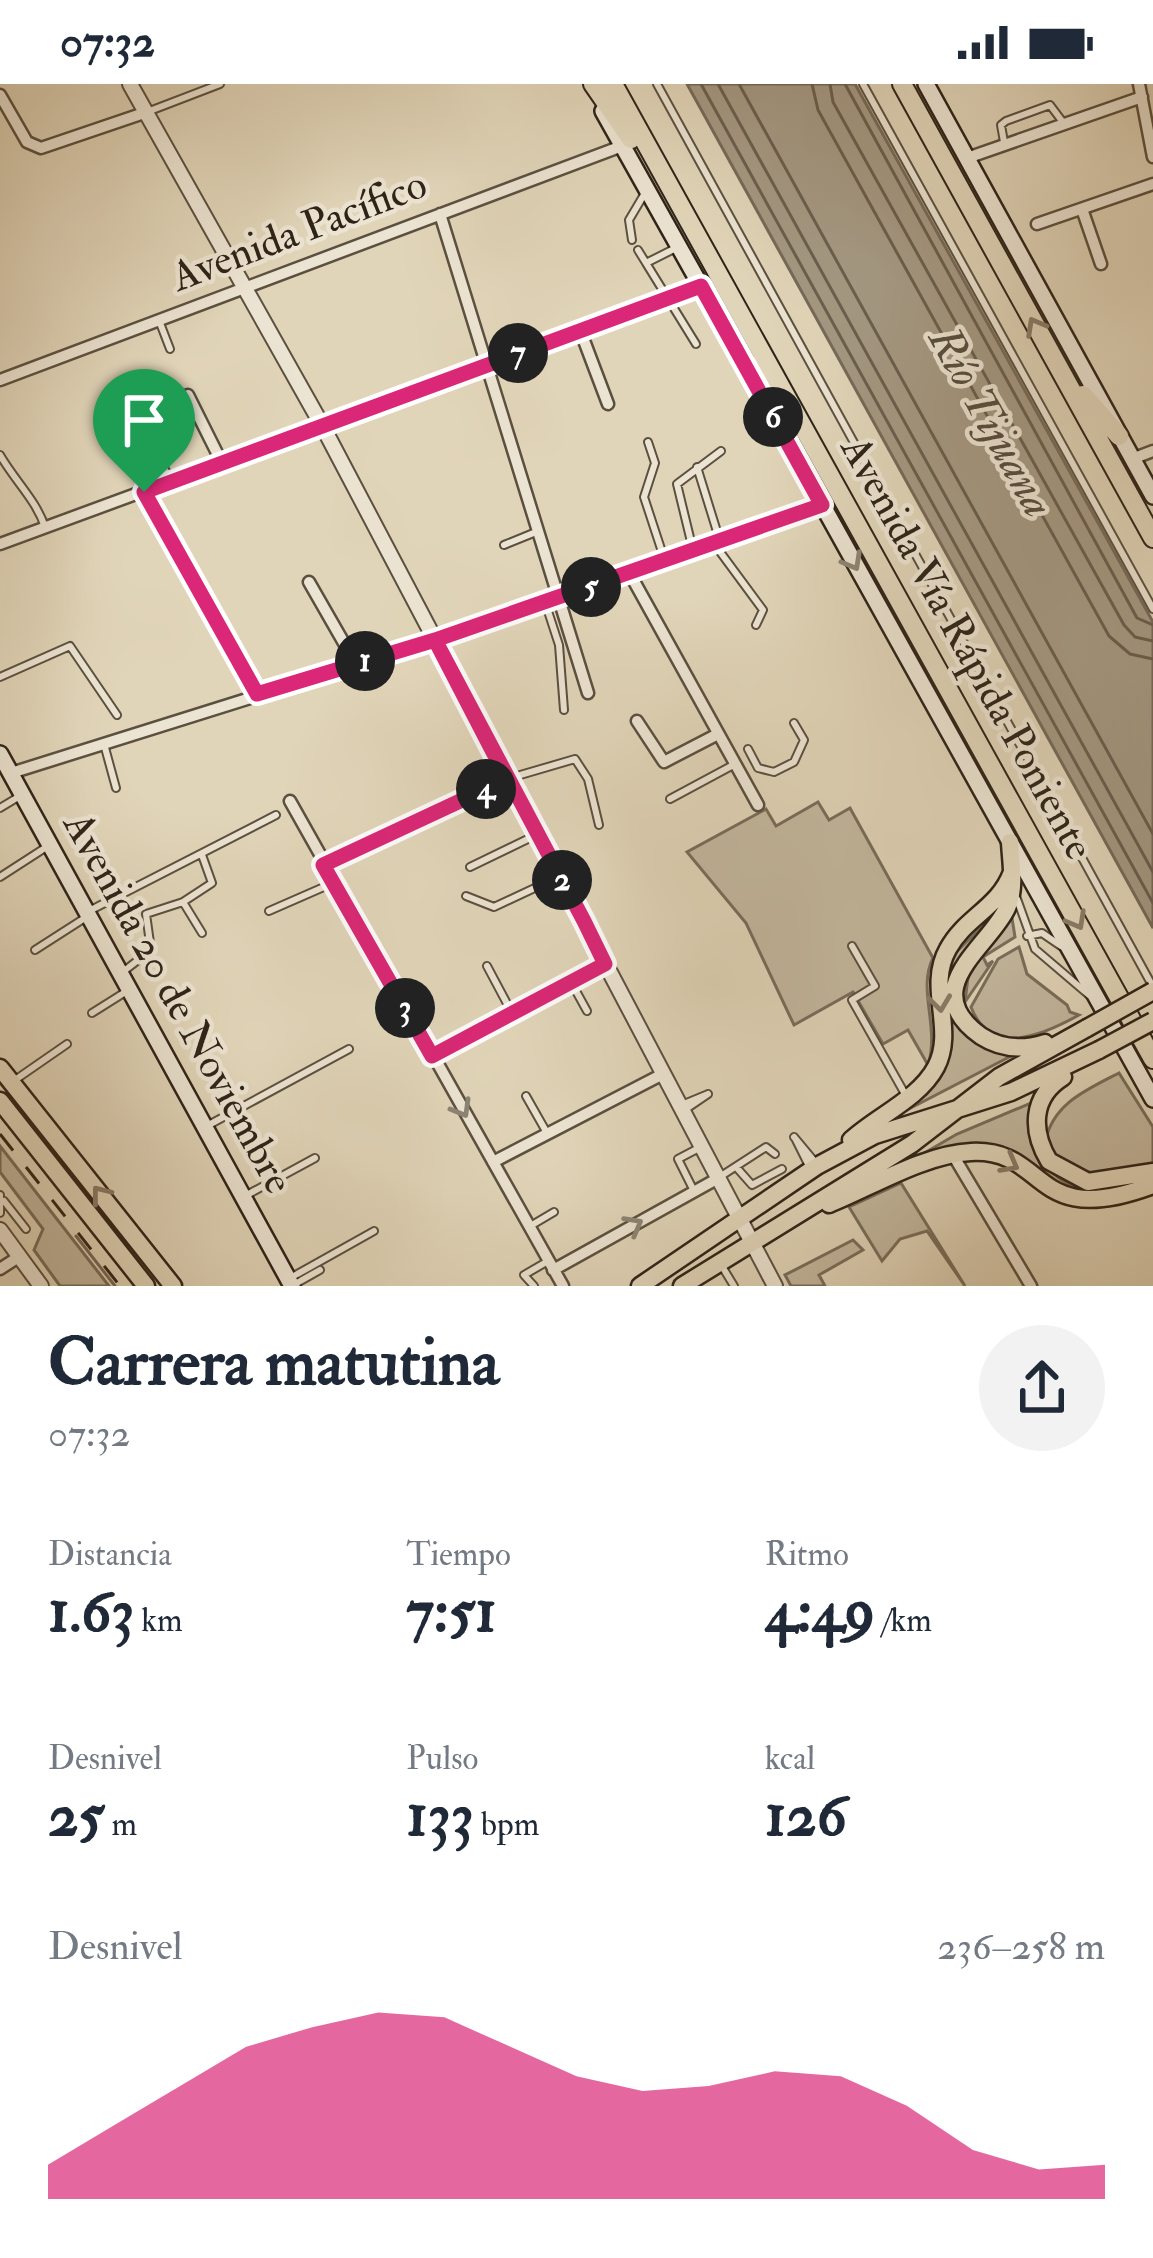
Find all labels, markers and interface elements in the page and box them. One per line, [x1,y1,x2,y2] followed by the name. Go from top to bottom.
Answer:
[60,14,155,70] text: 07:32
[163,158,434,304] street label: Avenida Pacífico
[915,316,1066,527] water label: Río Tijuana
[1026,317,1049,338] one-way arrow
[488,323,548,383] pin: 7
[510,332,526,373] text: 7
[93,369,195,492] pin
[111,387,177,453] icon: arrive
[743,387,803,447] pin: 6
[765,396,781,437] text: 6
[828,426,1105,869] street label: Avenida Vía Rápida Poniente
[838,549,861,570] one-way arrow
[561,557,621,617] pin: 5
[584,566,598,607] text: 5
[335,631,395,691] pin: 1
[359,640,371,681] text: 1
[456,759,516,819] pin: 4
[477,768,495,809] text: 4
[51,802,305,1203] street label: Avenida 20 de Noviembre
[532,850,592,910] pin: 2
[554,859,570,900] text: 2
[1063,908,1086,929] one-way arrow
[375,978,435,1038] pin: 3
[399,987,411,1028] text: 3
[926,993,952,1013] one-way arrow
[448,1096,471,1118] one-way arrow
[997,1150,1019,1173] one-way arrow
[93,1186,114,1208] one-way arrow
[621,1216,643,1239] one-way arrow
[48,1322,499,1405] text: Carrera matutina
[979,1325,1105,1451] button: share
[48,1409,130,1458] text: 07:32
[48,1534,172,1575] text: Distancia
[406,1534,511,1575] text: Tiempo
[765,1534,849,1575] text: Ritmo
[48,1575,134,1650] text: 1.63
[406,1575,497,1650] text: 7:51
[765,1575,875,1650] text: 4:49
[134,1600,183,1641] text: km
[875,1600,932,1641] text: /km
[48,1738,162,1779] text: Desnivel
[406,1738,478,1779] text: Pulso
[765,1738,815,1779] text: kcal
[48,1779,105,1854] text: 25
[406,1779,474,1854] text: 133
[765,1779,847,1854] text: 126
[105,1804,137,1845] text: m
[474,1804,539,1845] text: bpm
[48,1922,183,1971] text: Desnivel
[937,1922,1105,1971] text: 236–258 m

